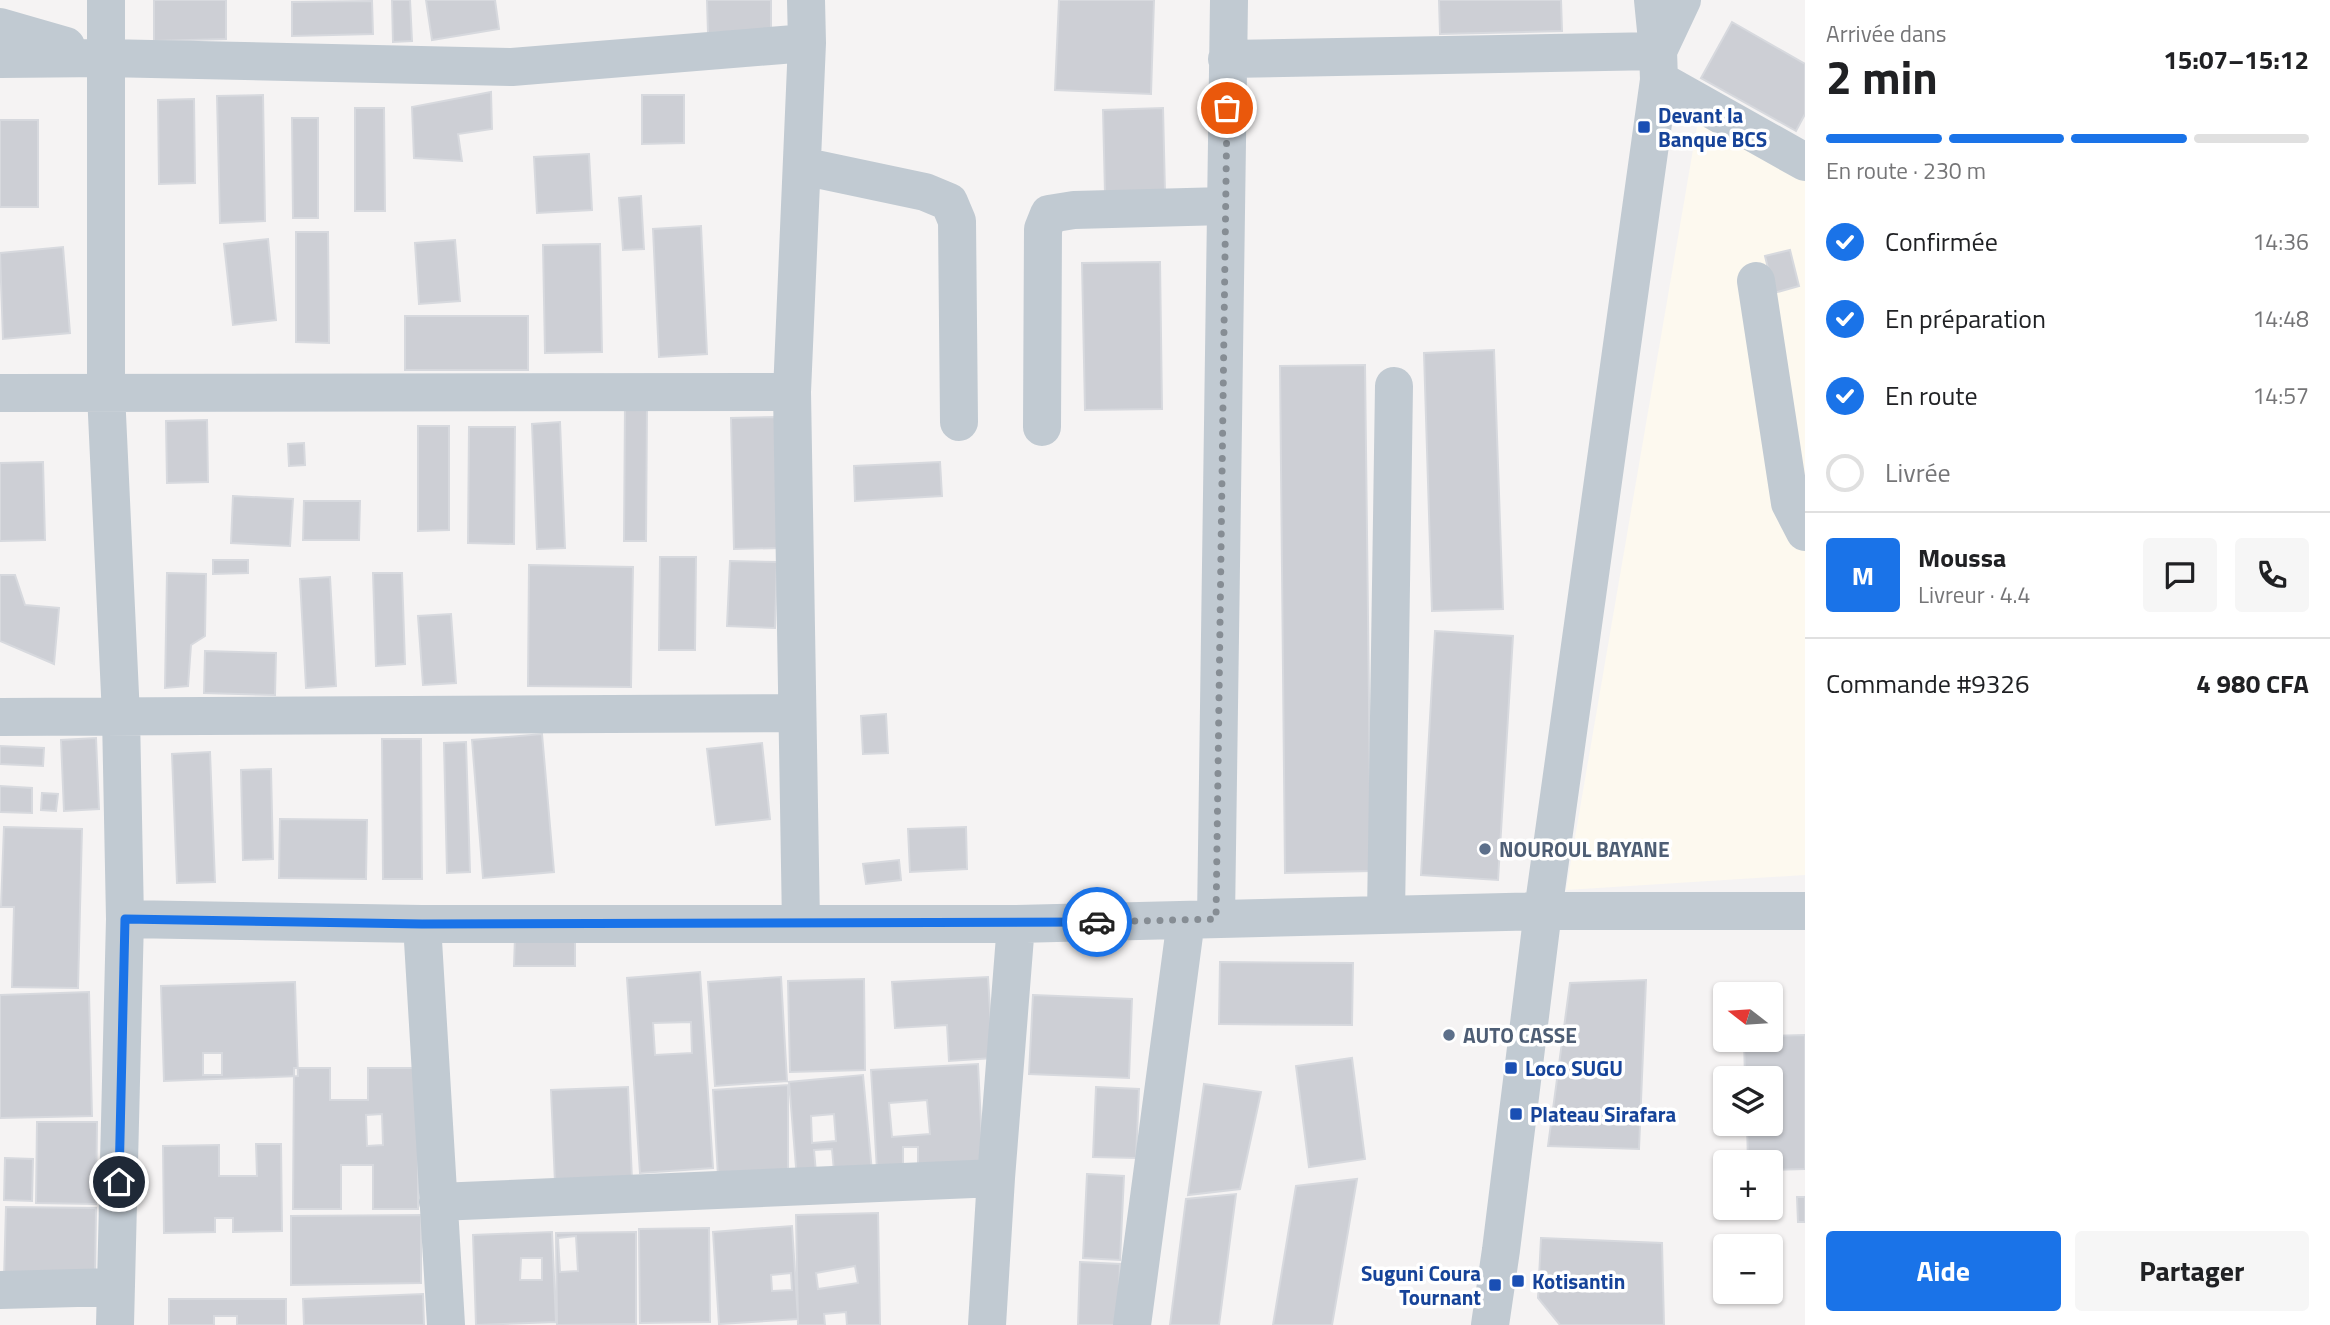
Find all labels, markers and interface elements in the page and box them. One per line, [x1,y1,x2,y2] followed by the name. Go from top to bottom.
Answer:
[1826,16,1947,51] text: Arrivée dans
[2163,40,2309,79] text: 15:07–15:12
[1826,42,1938,112] text: 2 min
[1197,78,1257,138] pin
[1208,89,1246,127] icon: bag
[1658,99,1767,155] place label: Devant la Banque BCS
[1636,119,1652,135] marker: Devant la Banque BCS
[1826,153,1986,188] text: En route · 230 m
[1885,222,1998,261] text: Confirmée
[1826,223,1864,261] icon: check
[2252,224,2309,259] text: 14:36
[1885,299,2046,338] text: En préparation
[1826,300,1864,338] icon: check
[2252,301,2309,336] text: 14:48
[1885,376,1978,415] text: En route
[1826,377,1864,415] icon: check
[2252,378,2309,413] text: 14:57
[1885,453,1951,492] text: Livrée
[1918,538,2006,577] text: Moussa
[2143,538,2217,612] button: chat
[2235,538,2309,612] button: phone
[1852,556,1874,595] text: M
[1918,577,2030,612] text: Livreur · 4.4
[1826,664,2029,703] text: Commande #9326
[2196,664,2309,703] text: 4 980 CFA
[1499,833,1670,865] place label: NOUROUL BAYANE
[1477,841,1493,857] marker: NOUROUL BAYANE
[1062,887,1132,957] courier
[1078,903,1116,941] icon: car
[1713,982,1783,1052] north arrow
[1713,982,1783,1304] map controls
[1463,1019,1577,1051] place label: AUTO CASSE
[1441,1027,1457,1043] marker: AUTO CASSE
[1525,1052,1623,1084] place label: Loco SUGU
[1503,1060,1519,1076] marker: Loco SUGU
[1713,1066,1783,1136] button: layers
[1530,1098,1677,1130] place label: Plateau Sirafara
[1508,1106,1524,1122] marker: Plateau Sirafara
[1713,1150,1783,1220] button: +
[89,1152,149,1212] pin
[100,1163,138,1201] icon: home
[1826,1231,2061,1311] button: Aide
[2075,1231,2309,1311] button: Partager
[1713,1234,1783,1304] button: −
[1361,1257,1481,1313] place label: Suguni Coura Tournant
[1532,1265,1625,1297] place label: Kotisantin
[1510,1273,1526,1289] marker: Kotisantin
[1487,1277,1503,1293] marker: Suguni Coura Tournant

